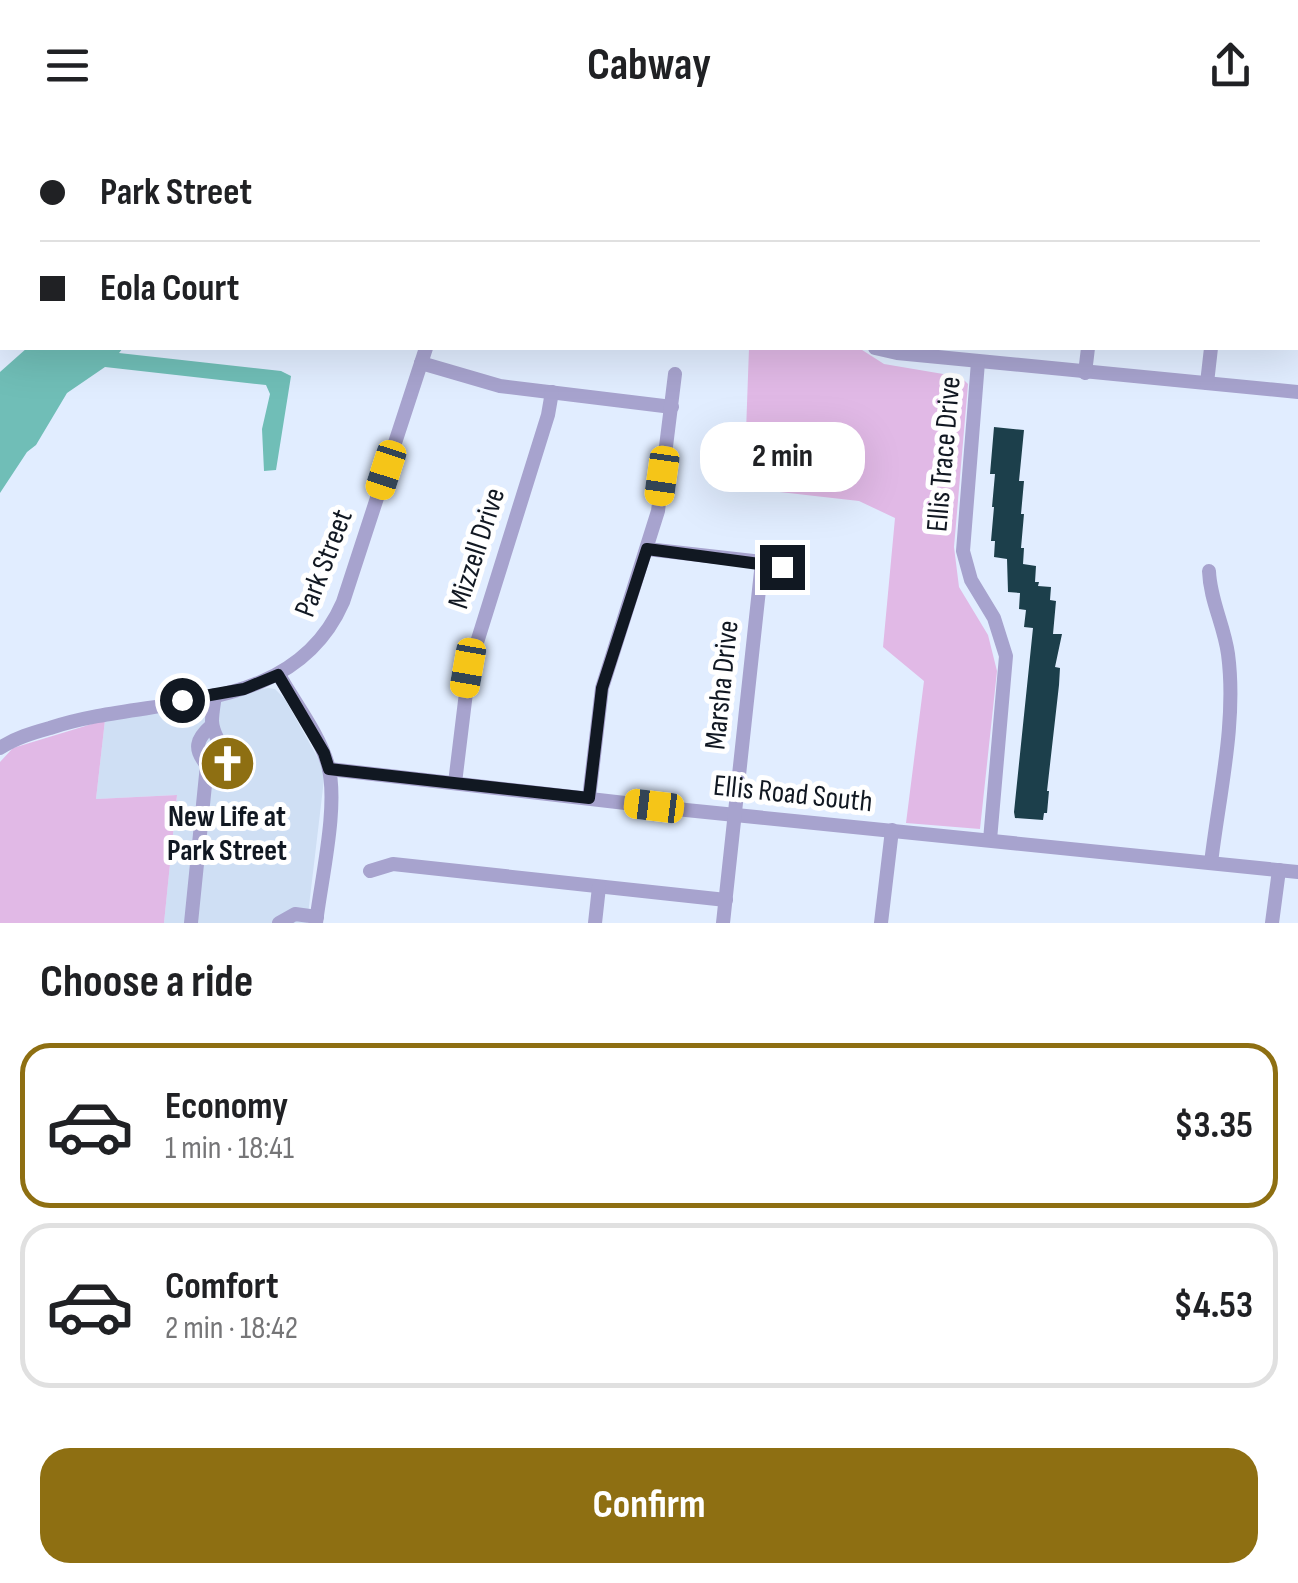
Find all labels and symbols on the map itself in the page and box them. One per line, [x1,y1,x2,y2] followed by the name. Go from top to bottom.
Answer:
[919,375,969,533] street label: Ellis Trace Drive
[700,422,864,492] callout: 2 min
[362,437,410,503] car
[643,444,681,508] car
[441,483,513,613] street label: Mizzell Drive
[287,505,361,622] street label: Park Street
[760,545,805,590] route end
[697,619,747,752] street label: Marsha Drive
[448,636,488,700] car
[160,678,205,723] route start
[197,734,257,794] church icon: New Life at Park Street
[712,768,874,820] street label: Ellis Road South
[622,787,686,825] car
[167,799,287,869] place label: New Life at Park Street

